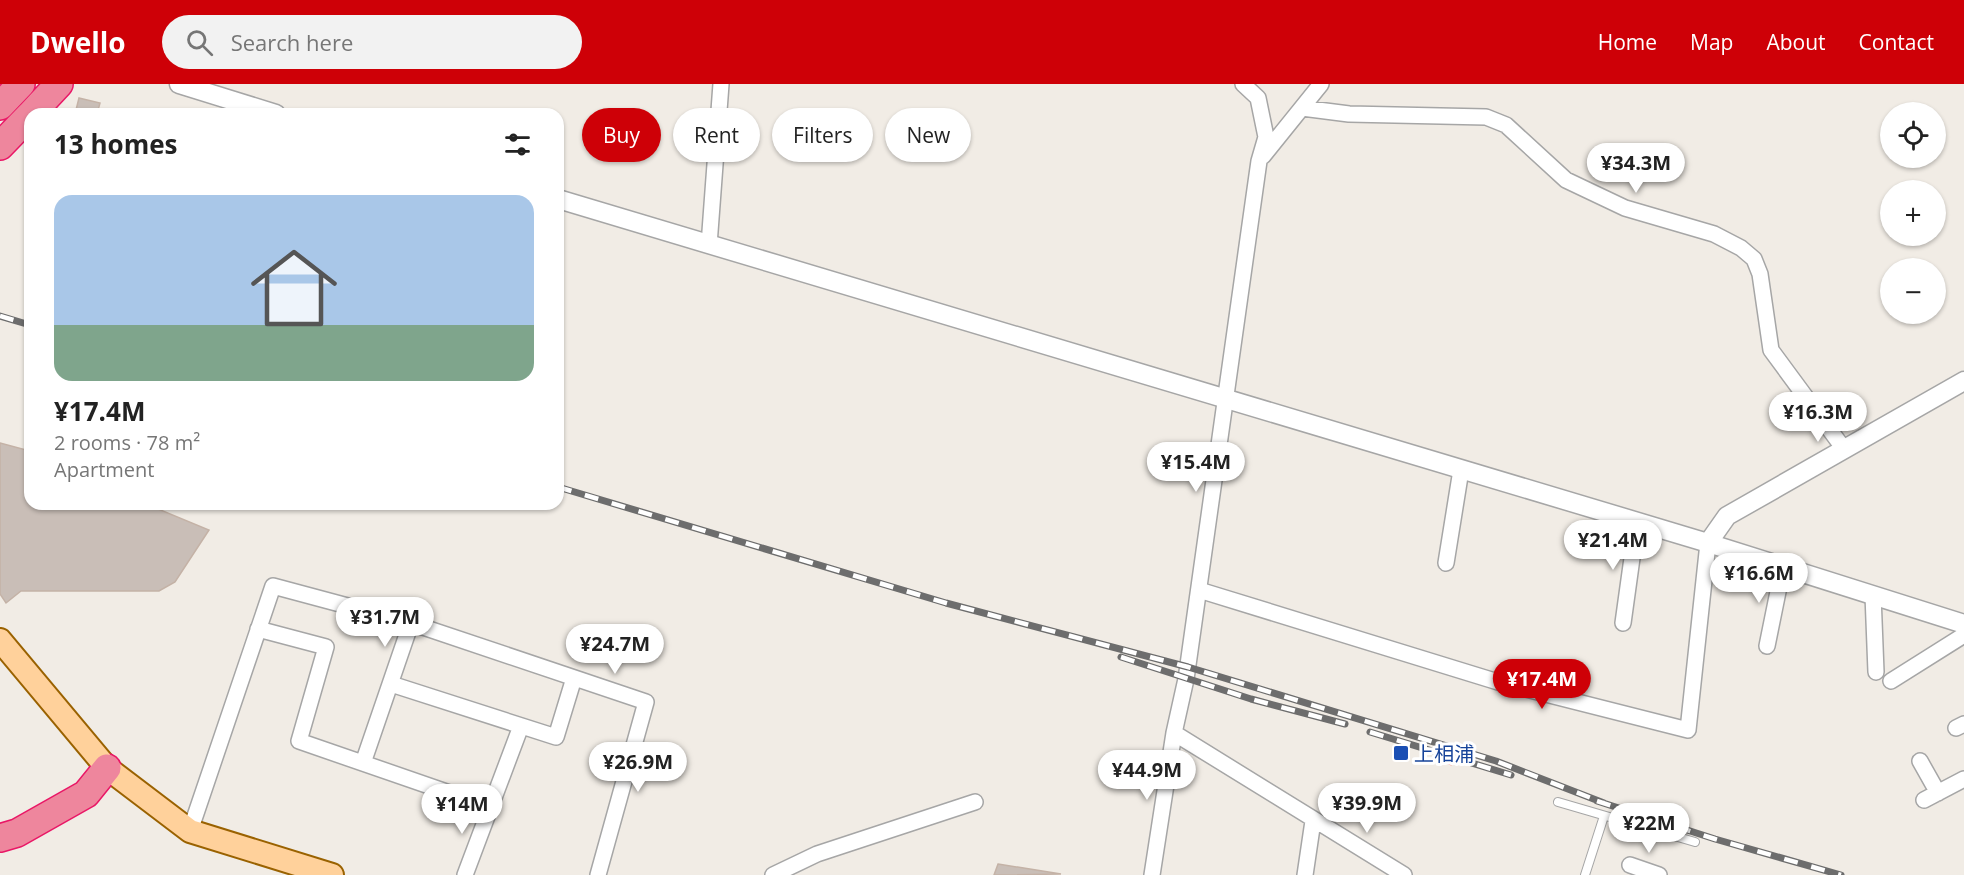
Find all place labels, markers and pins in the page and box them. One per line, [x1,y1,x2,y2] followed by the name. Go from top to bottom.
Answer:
[1587,143,1685,194] pin: ¥34.3M
[1769,392,1867,443] pin: ¥16.3M
[1147,442,1245,493] pin: ¥15.4M
[1564,520,1662,571] pin: ¥21.4M
[1710,553,1808,604] pin: ¥16.6M
[336,597,434,648] pin: ¥31.7M
[566,624,664,675] pin: ¥24.7M
[1493,659,1591,710] pin: ¥17.4M
[1414,740,1474,767] place label: 上相浦
[589,742,687,793] pin: ¥26.9M
[1392,744,1410,762] marker: 上相浦
[1098,750,1196,801] pin: ¥44.9M
[1318,783,1416,834] pin: ¥39.9M
[426,784,498,835] pin: ¥14M
[1613,803,1685,854] pin: ¥22M

